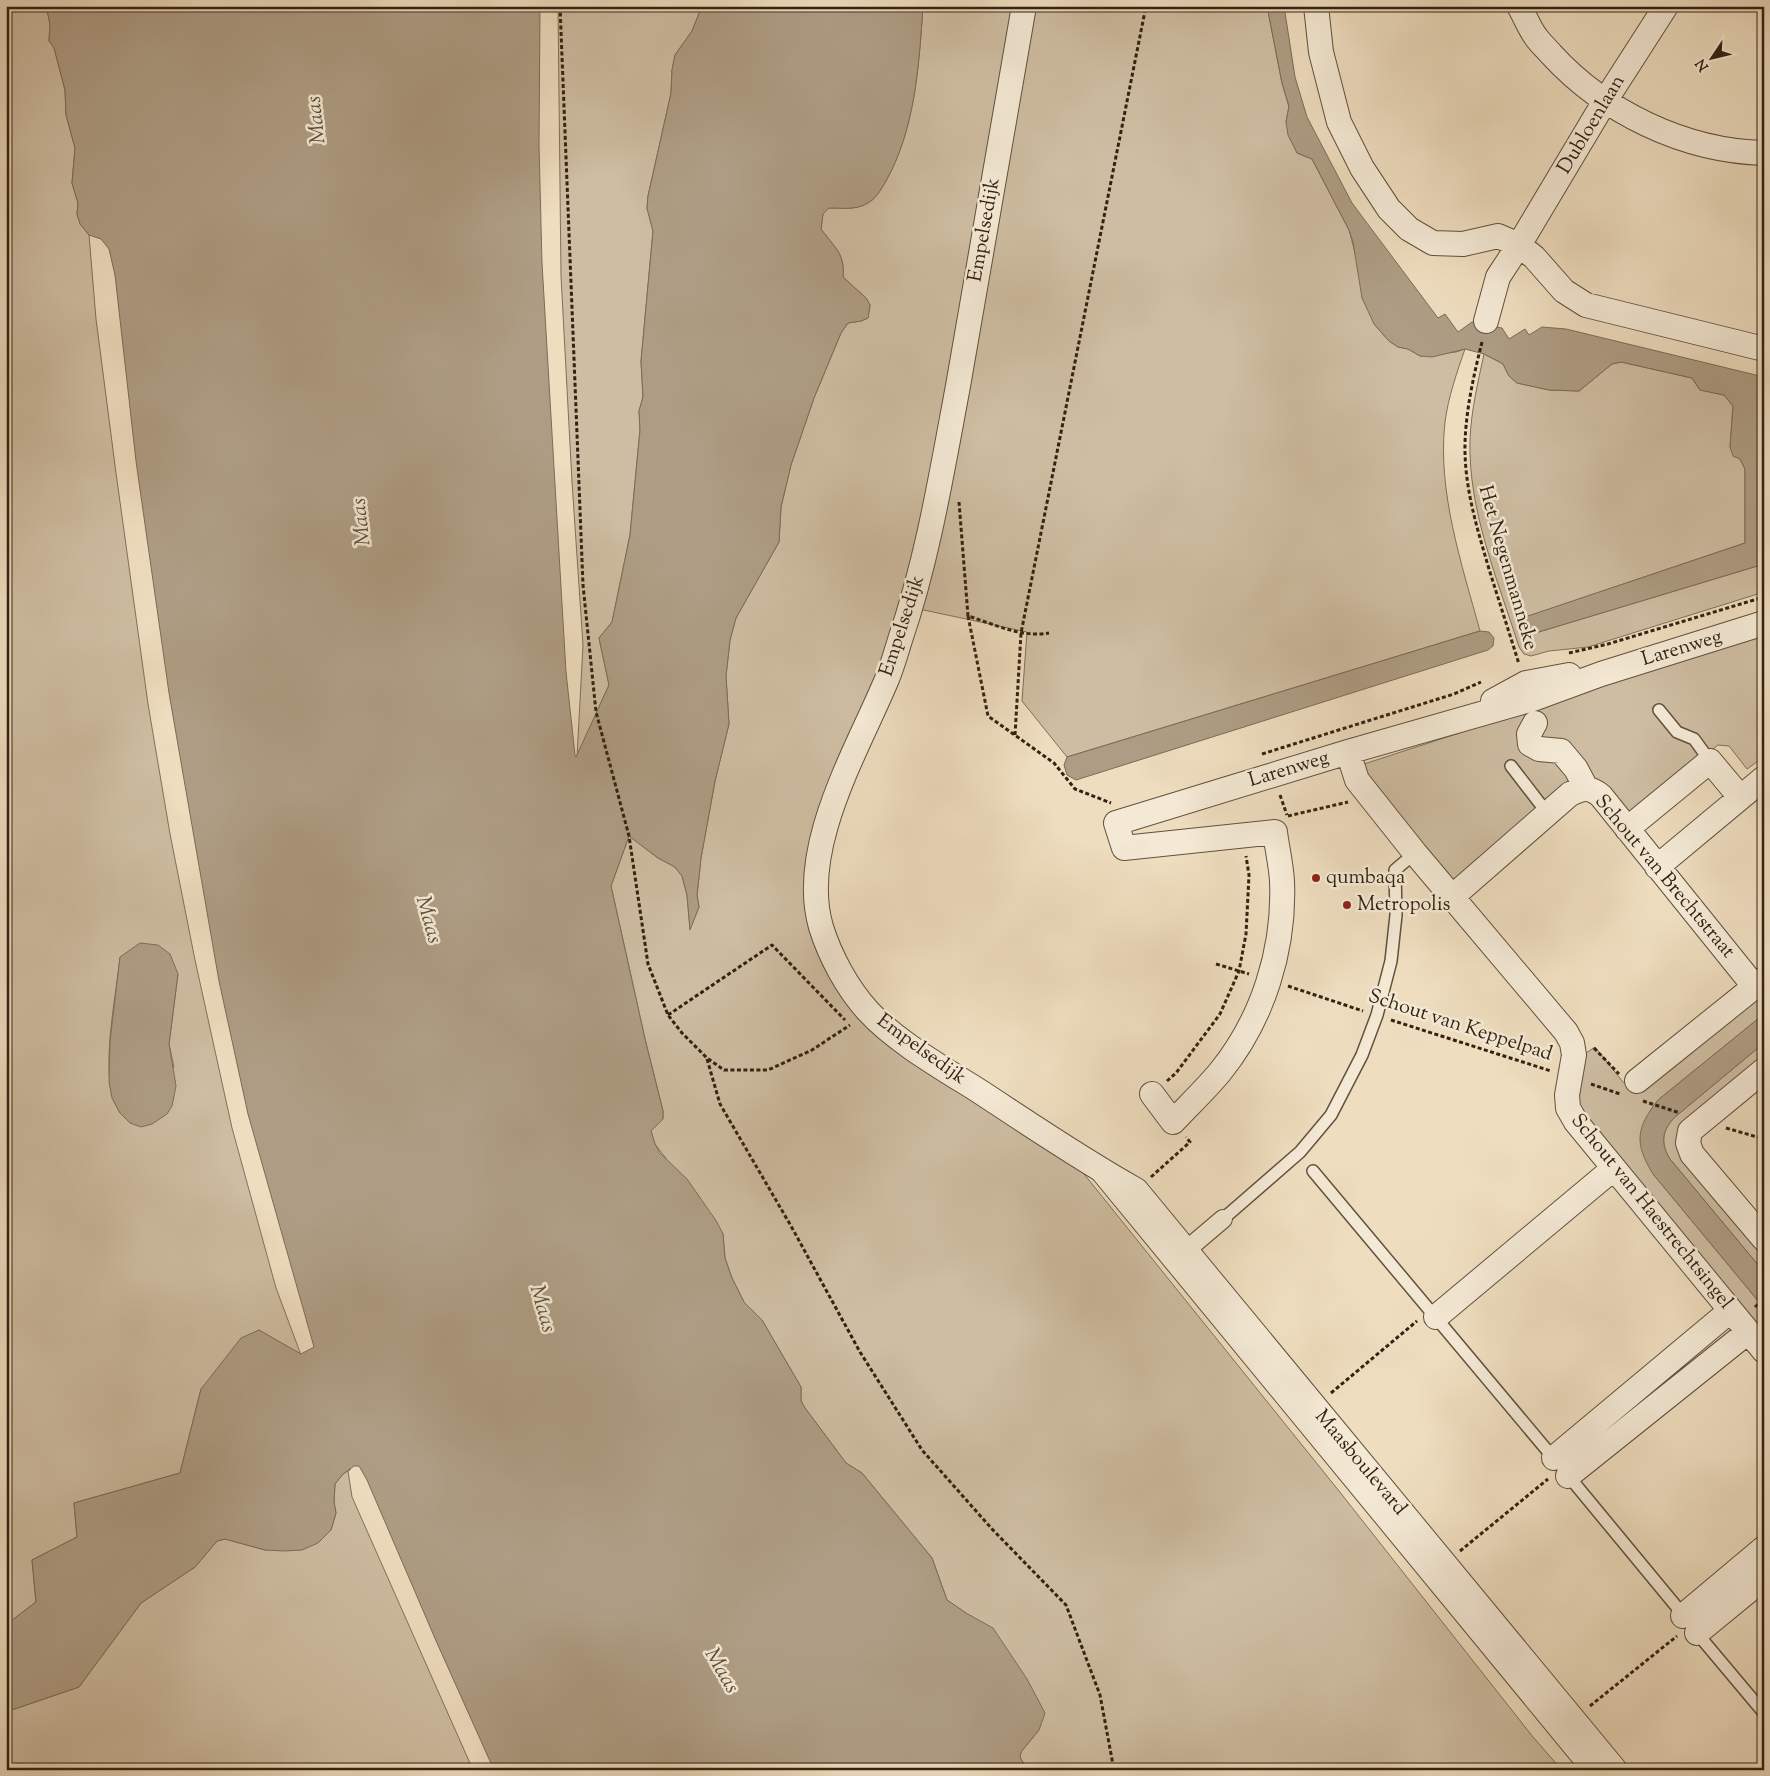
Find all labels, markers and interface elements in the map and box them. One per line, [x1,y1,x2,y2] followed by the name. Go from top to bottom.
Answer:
[1688,32,1738,82] north arrow
[1692,54,1714,75] text: N
[1551,70,1633,180] street label: Dubloenlaan
[300,95,334,145] water label: Maas
[962,176,1008,284] street label: Empelsedijk
[1470,482,1544,654] street label: Het Negenmanneke
[345,497,379,547] water label: Maas
[873,572,933,680] street label: Empelsedijk
[1638,623,1726,675] street label: Larenweg
[1245,744,1333,796] street label: Larenweg
[1587,789,1741,965] street label: Schout van Brechtstraat
[1326,864,1405,893] place label: qumbaqa
[1310,872,1322,884] marker: qumbaqa
[1357,891,1451,920] place label: Metropolis
[407,893,449,947] water label: Maas
[1341,899,1353,911] marker: Metropolis
[1364,982,1556,1070] street label: Schout van Keppelpad
[870,1007,972,1093] street label: Empelsedijk
[1563,1108,1739,1316] street label: Schout van Haestrechtsingel
[521,1282,563,1336] water label: Maas
[1307,1404,1413,1522] street label: Maasboulevard
[696,1643,746,1699] water label: Maas

